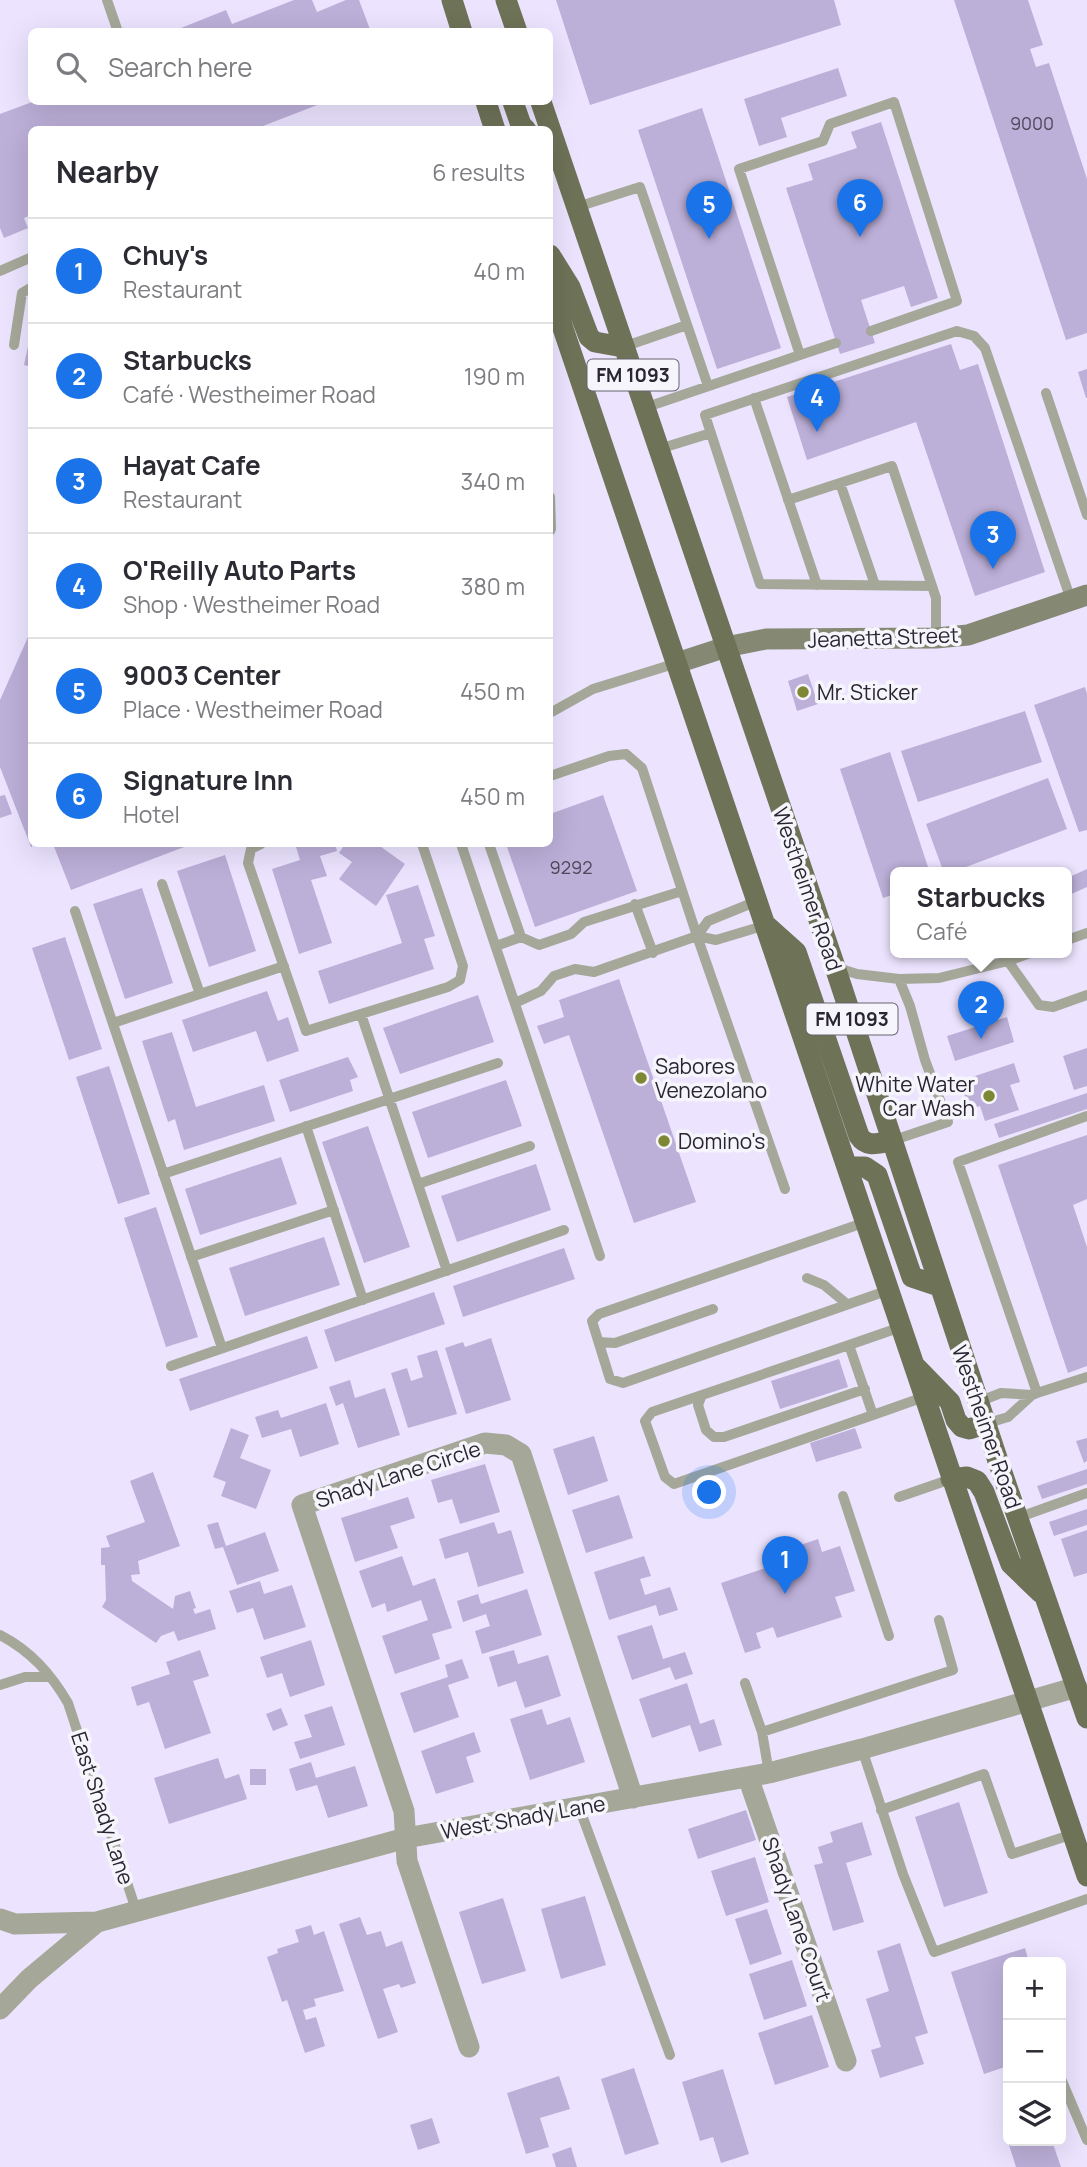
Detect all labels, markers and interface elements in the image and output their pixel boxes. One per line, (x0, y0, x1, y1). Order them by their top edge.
search box (28, 28, 553, 105)
icon: search (52, 48, 90, 86)
text: Search here (108, 49, 253, 85)
house number: 9000 (1010, 111, 1054, 135)
text: Nearby (56, 151, 159, 192)
text: 6 results (432, 156, 525, 188)
pin: 6 (837, 179, 883, 237)
pin: 5 (686, 181, 732, 239)
text: Chuy's (123, 237, 208, 273)
text: 1 (74, 255, 84, 287)
text: 40 m (473, 255, 525, 287)
text: Restaurant (123, 273, 242, 305)
text: Starbucks (123, 342, 252, 378)
text: 2 (72, 360, 86, 392)
text: 190 m (464, 360, 525, 392)
road number: FM 1093 (588, 360, 678, 390)
pin: 4 (794, 374, 840, 432)
text: Café · Westheimer Road (123, 378, 376, 410)
text: Hayat Cafe (123, 447, 261, 483)
text: 3 (72, 465, 86, 497)
text: 340 m (461, 465, 525, 497)
text: Restaurant (123, 483, 242, 515)
pin: 3 (970, 511, 1016, 569)
text: O'Reilly Auto Parts (123, 552, 356, 588)
text: 4 (72, 570, 86, 602)
text: 380 m (461, 570, 525, 602)
text: Shop · Westheimer Road (123, 588, 380, 620)
street label: Jeanetta Street (807, 620, 959, 654)
text: 9003 Center (123, 657, 281, 693)
text: 5 (72, 675, 86, 707)
text: 450 m (460, 675, 525, 707)
place label: Mr. Sticker (817, 678, 918, 706)
marker: Mr. Sticker (795, 684, 811, 700)
text: Place · Westheimer Road (123, 693, 383, 725)
text: Signature Inn (123, 762, 293, 798)
text: 6 (72, 780, 86, 812)
text: 450 m (460, 780, 525, 812)
text: Hotel (123, 798, 180, 830)
street label: Westheimer Road (767, 803, 849, 975)
house number: 9292 (550, 855, 592, 879)
popup (890, 867, 1072, 958)
text: Starbucks (917, 879, 1045, 915)
text: Café (917, 915, 967, 947)
pin: 2 (958, 981, 1004, 1039)
road number: FM 1093 (806, 1004, 898, 1035)
place label: Sabores Venezolano (655, 1052, 767, 1104)
marker: Sabores Venezolano (633, 1070, 649, 1086)
place label: White Water Car Wash (855, 1070, 975, 1122)
marker: White Water Car Wash (981, 1088, 997, 1104)
place label: Domino's (678, 1127, 765, 1155)
marker: Domino's (656, 1133, 672, 1149)
street label: Westheimer Road (946, 1341, 1028, 1513)
street label: Shady Lane Circle (312, 1434, 484, 1514)
your location (692, 1475, 726, 1509)
pin: 1 (762, 1536, 808, 1594)
street label: East Shady Lane (65, 1728, 141, 1888)
street label: West Shady Lane (439, 1789, 607, 1845)
street label: Shady Lane Court (756, 1833, 838, 2005)
map controls (1003, 1957, 1066, 2146)
button: + (1003, 1957, 1066, 2020)
button: − (1003, 2020, 1066, 2083)
button: layers (1003, 2083, 1066, 2146)

